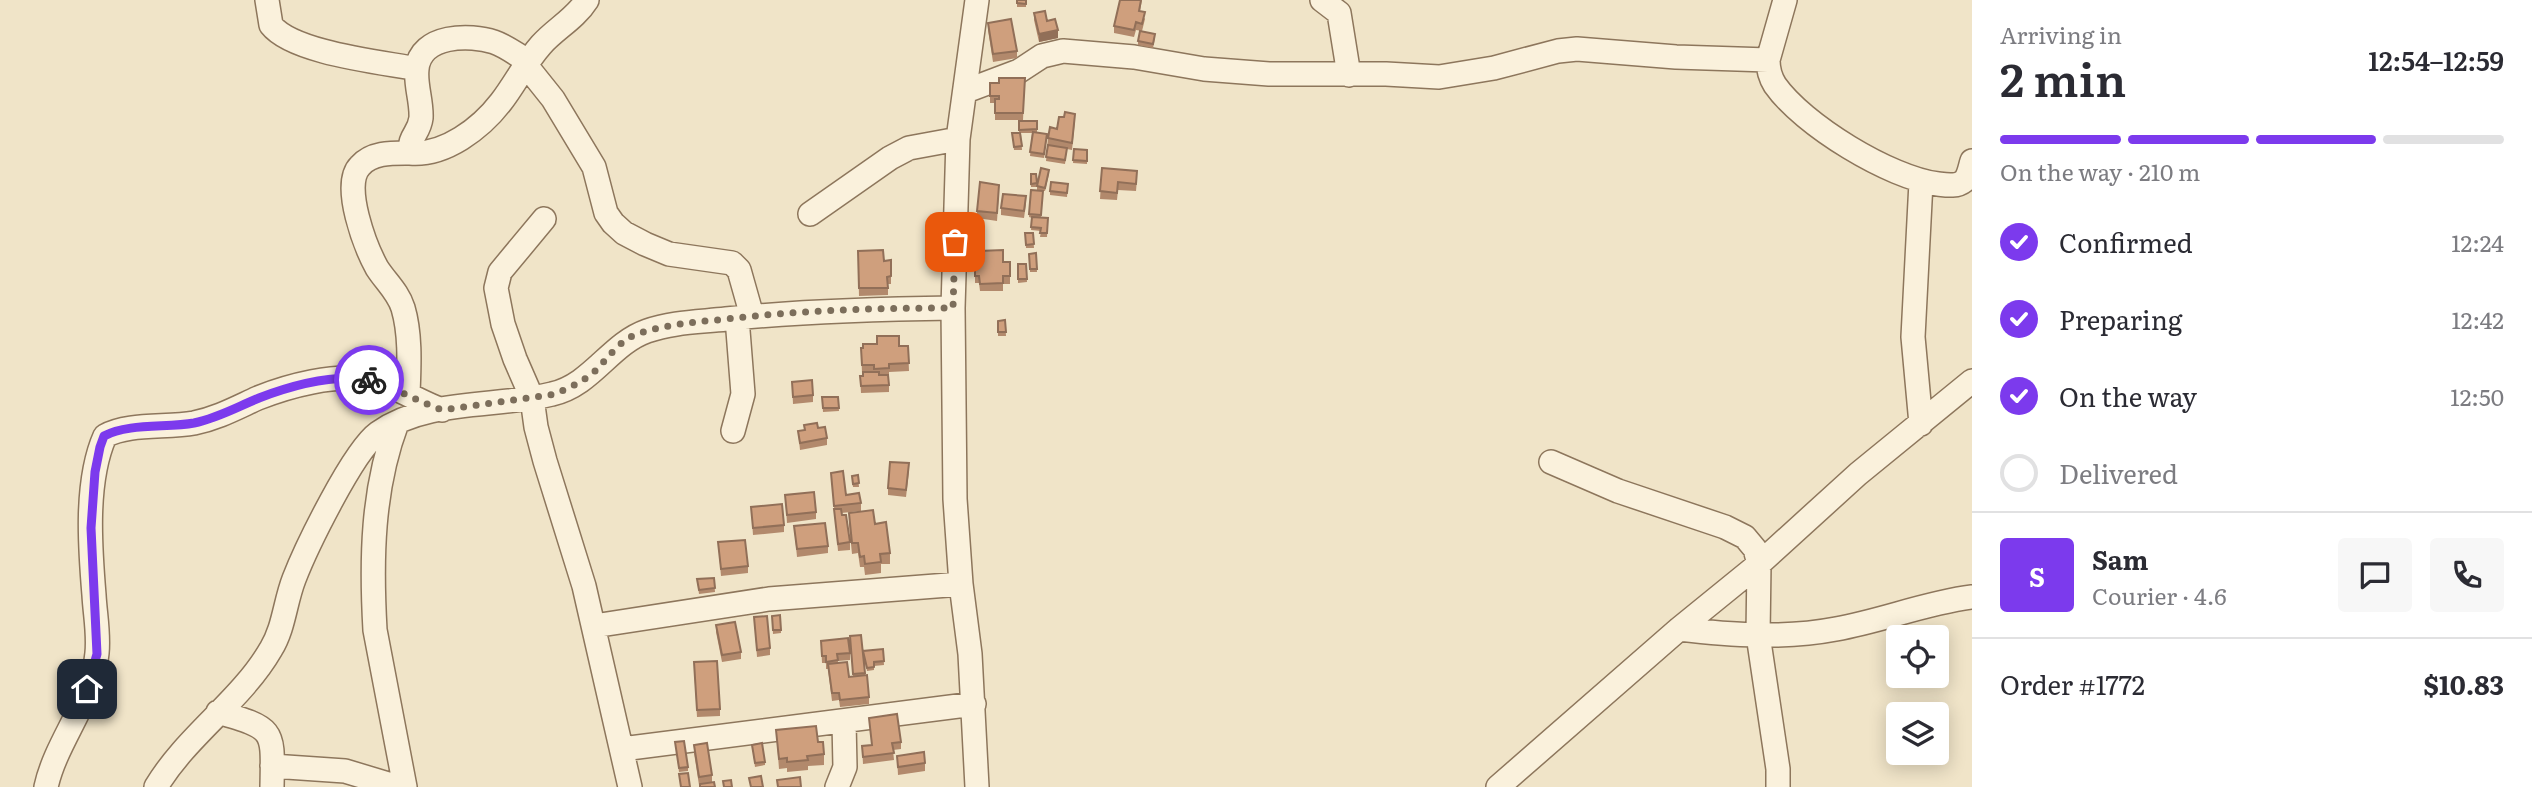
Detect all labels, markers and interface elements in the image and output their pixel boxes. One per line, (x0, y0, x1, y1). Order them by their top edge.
text: Arriving in (2000, 17, 2122, 51)
text: 12:54–12:59 (2368, 40, 2504, 79)
text: 2 min (2000, 43, 2126, 111)
text: On the way · 210 m (2000, 154, 2200, 188)
pin (925, 212, 985, 272)
text: Confirmed (2059, 222, 2193, 261)
icon: bag (936, 223, 974, 261)
icon: check (2000, 223, 2038, 261)
text: 12:24 (2451, 225, 2504, 259)
text: Preparing (2059, 299, 2182, 338)
icon: check (2000, 300, 2038, 338)
text: 12:42 (2451, 302, 2504, 336)
courier (334, 345, 404, 415)
icon: bike (350, 361, 388, 399)
text: On the way (2059, 376, 2197, 415)
icon: check (2000, 377, 2038, 415)
text: 12:50 (2450, 379, 2504, 413)
text: Delivered (2059, 453, 2178, 492)
button: chat (2338, 538, 2412, 612)
button: phone (2430, 538, 2504, 612)
text: Sam (2092, 539, 2148, 578)
text: S (2029, 556, 2045, 595)
text: Courier · 4.6 (2092, 578, 2227, 612)
map controls (1886, 625, 1949, 765)
button: locate (1886, 625, 1949, 688)
pin (57, 659, 117, 719)
text: Order #1772 (2000, 664, 2145, 703)
text: $10.83 (2424, 664, 2504, 703)
icon: home (68, 670, 106, 708)
button: layers (1886, 702, 1949, 765)

